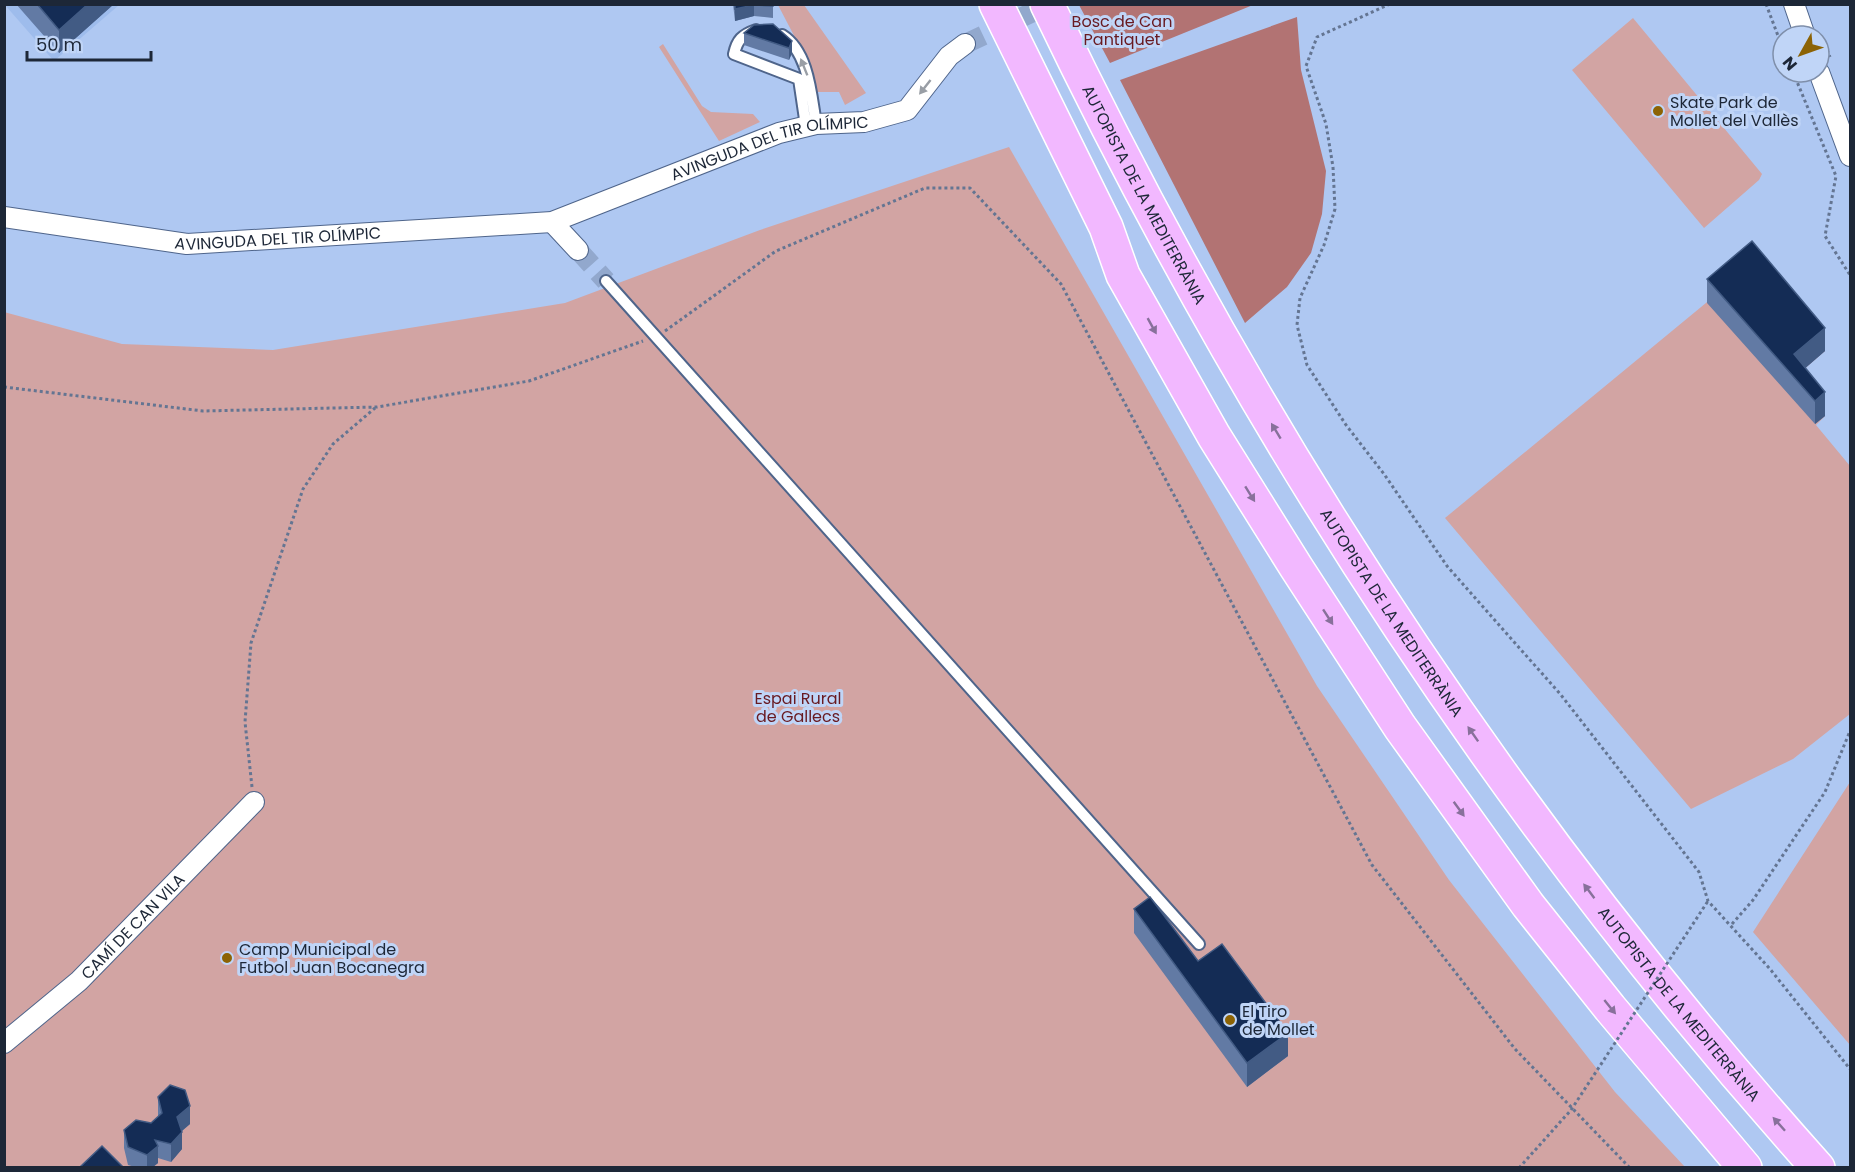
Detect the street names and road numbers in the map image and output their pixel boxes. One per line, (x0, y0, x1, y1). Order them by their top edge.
street label: AUTOPISTA DE LA MEDITERRÀNIA (1076, 81, 1212, 309)
street label: AVINGUDA DEL TIR OLÍMPIC (667, 111, 869, 186)
street label: AVINGUDA DEL TIR OLÍMPIC (173, 221, 382, 256)
street label: AUTOPISTA DE LA MEDITERRÀNIA (1314, 504, 1469, 722)
street label: CAMÍ DE CAN VILA (76, 868, 190, 985)
street label: AUTOPISTA DE LA MEDITERRÀNIA (1593, 902, 1766, 1107)

